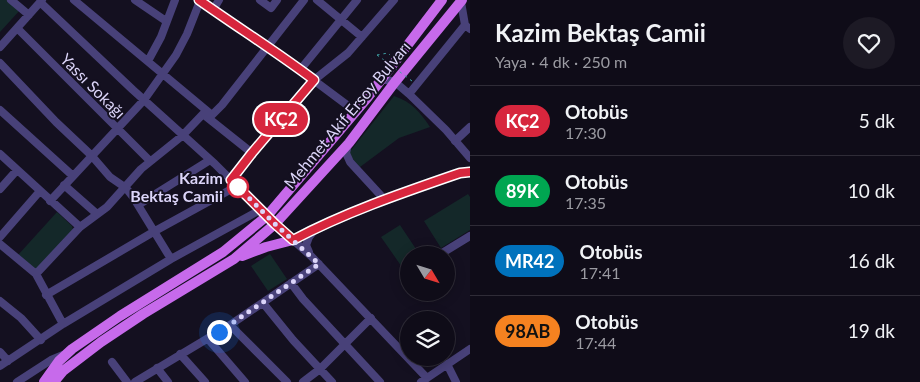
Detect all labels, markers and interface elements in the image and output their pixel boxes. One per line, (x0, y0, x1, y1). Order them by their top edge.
button: heart (843, 17, 895, 69)
text: Kazim Bektaş Camii (495, 18, 706, 47)
street label: Mehmet Akif Ersoy Bulvarı (280, 37, 414, 192)
street label: Yassı Sokağı (57, 49, 130, 122)
text: Yaya · 4 dk · 250 m (495, 52, 627, 71)
text: Otobüs (565, 100, 628, 123)
line badge: KÇ2 (252, 103, 310, 135)
text: KÇ2 (264, 108, 298, 130)
text: 5 dk (859, 109, 895, 132)
text: KÇ2 (505, 110, 540, 132)
text: 17:30 (565, 123, 606, 142)
place label: Kazim Bektaş Camii (130, 168, 223, 205)
text: Otobüs (565, 170, 628, 193)
marker: Kazim Bektaş Camii (227, 176, 249, 198)
text: 10 dk (848, 179, 895, 202)
text: 89K (506, 180, 539, 202)
text: 17:35 (565, 193, 606, 212)
text: Otobüs (579, 240, 643, 263)
north arrow (400, 246, 455, 301)
map controls (400, 246, 455, 366)
text: 16 dk (848, 249, 895, 272)
text: MR42 (505, 250, 554, 272)
text: 17:41 (579, 263, 621, 282)
text: Otobüs (575, 310, 638, 333)
button: layers (400, 311, 455, 366)
text: 19 dk (848, 319, 895, 342)
your location (207, 320, 232, 345)
text: 98AB (505, 320, 550, 342)
text: 17:44 (575, 333, 616, 352)

